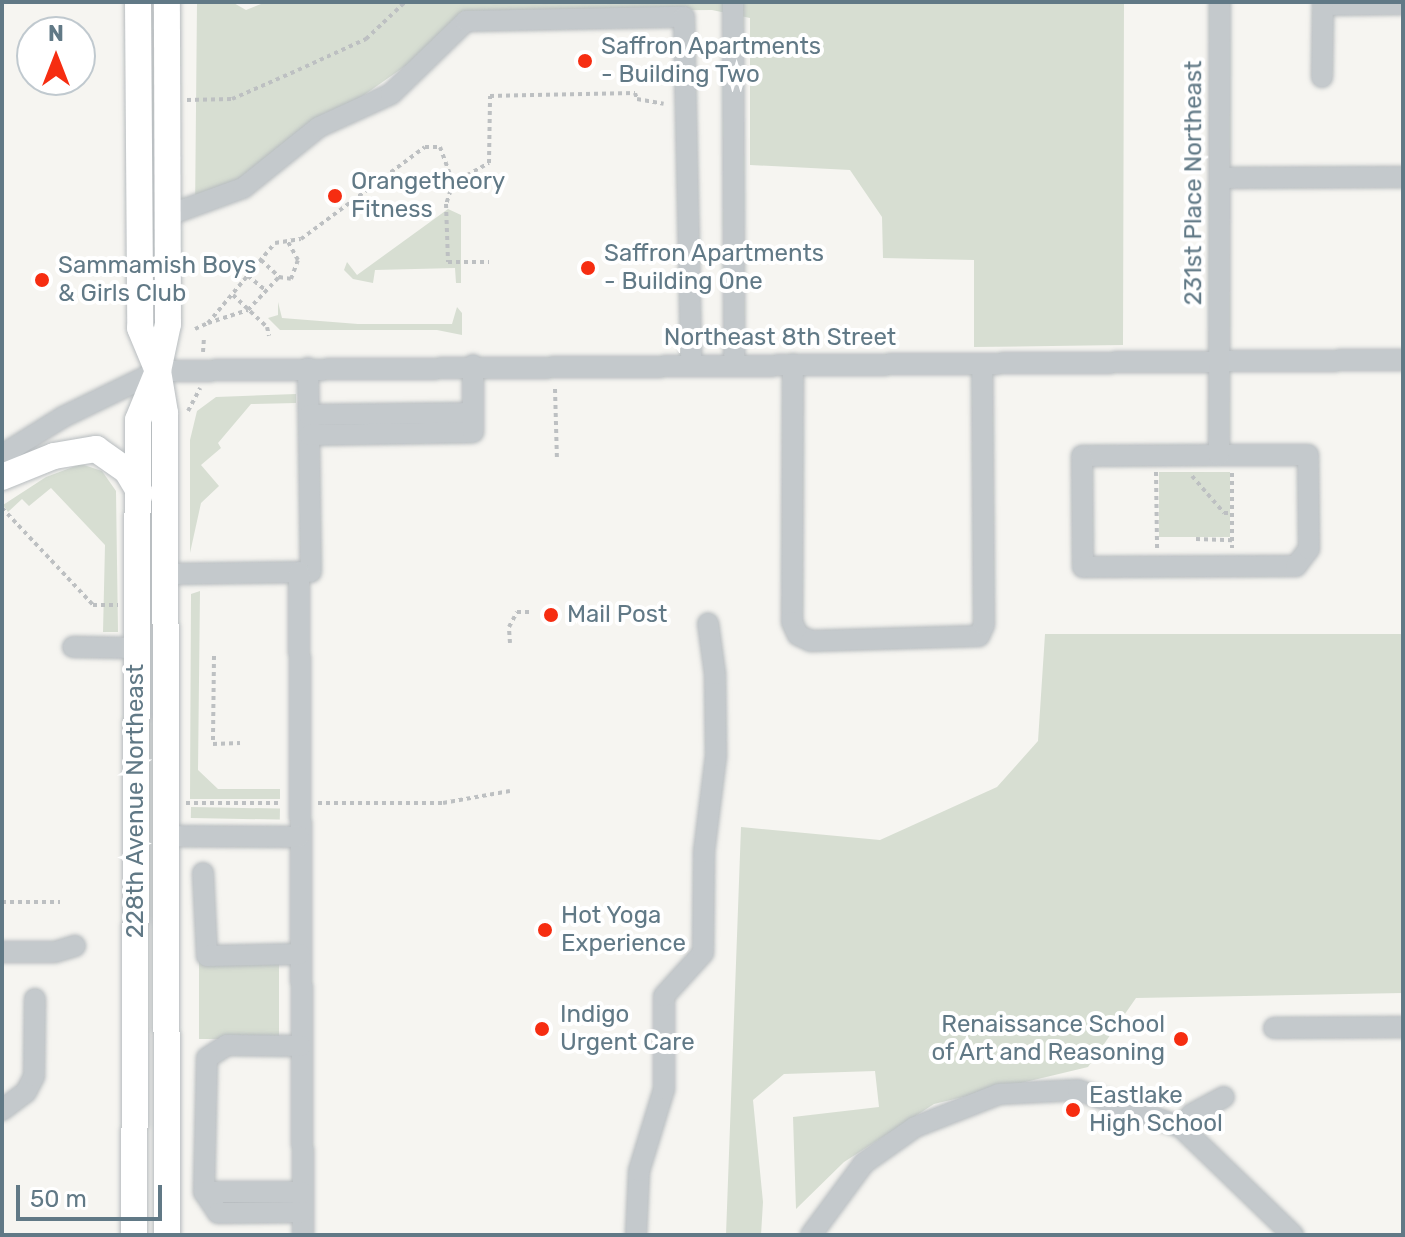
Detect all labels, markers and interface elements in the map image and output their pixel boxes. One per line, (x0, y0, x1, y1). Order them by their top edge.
north arrow (16, 16, 96, 96)
text: N (48, 20, 64, 47)
place label: Saffron Apartments - Building Two (601, 33, 822, 89)
marker: Saffron Apartments - Building Two (576, 52, 594, 70)
street label: 231st Place Northeast (1180, 61, 1208, 305)
place label: Orangetheory Fitness (351, 168, 505, 224)
marker: Orangetheory Fitness (326, 187, 344, 205)
place label: Saffron Apartments - Building One (604, 240, 825, 296)
place label: Sammamish Boys & Girls Club (58, 252, 256, 308)
marker: Saffron Apartments - Building One (579, 259, 597, 277)
marker: Sammamish Boys & Girls Club (33, 271, 51, 289)
street label: Northeast 8th Street (664, 324, 896, 352)
place label: Mail Post (567, 601, 667, 629)
marker: Mail Post (542, 606, 560, 624)
street label: 228th Avenue Northeast (122, 663, 150, 939)
place label: Hot Yoga Experience (561, 902, 686, 958)
marker: Hot Yoga Experience (536, 921, 554, 939)
place label: Indigo Urgent Care (560, 1001, 695, 1057)
place label: Renaissance School of Art and Reasoning (930, 1011, 1165, 1067)
marker: Indigo Urgent Care (531, 1018, 553, 1040)
marker: Renaissance School of Art and Reasoning (1172, 1030, 1190, 1048)
place label: Eastlake High School (1089, 1082, 1223, 1138)
marker: Eastlake High School (1064, 1101, 1082, 1119)
scale bar (20, 1169, 166, 1219)
text: 50 m (30, 1185, 87, 1213)

